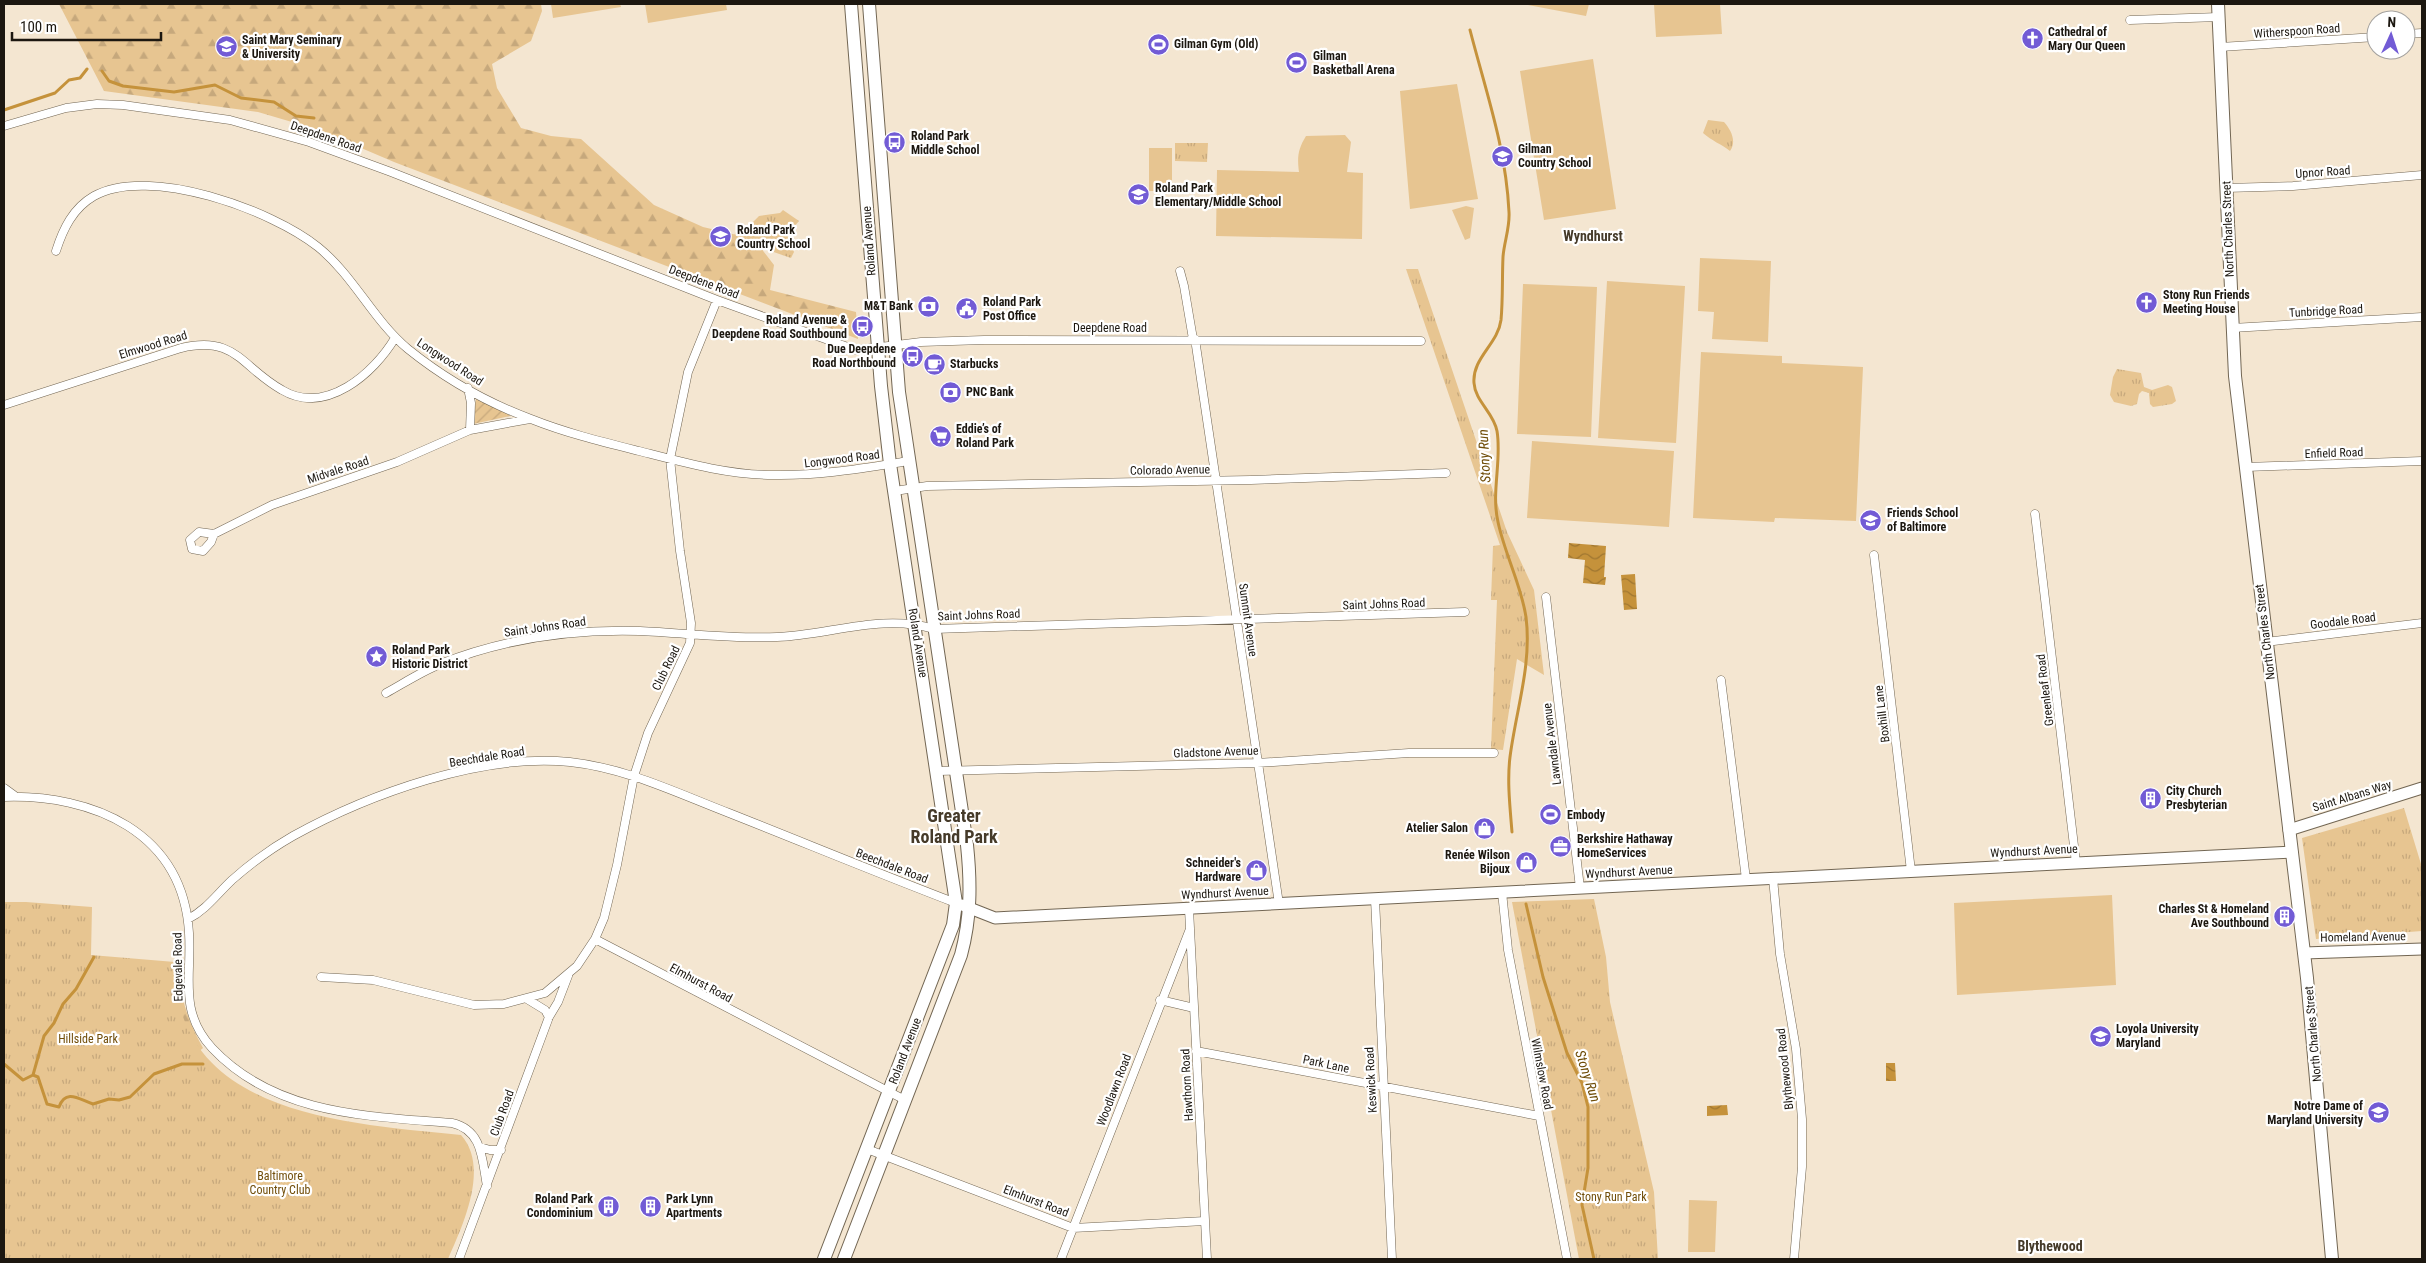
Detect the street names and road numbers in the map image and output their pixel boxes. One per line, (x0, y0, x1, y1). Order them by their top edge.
street label: Witherspoon Road (2253, 21, 2341, 41)
street label: Deepdene Road (289, 118, 363, 156)
street label: Upnor Road (2295, 163, 2351, 181)
street label: North Charles Street (2219, 180, 2237, 277)
street label: Roland Avenue (860, 205, 878, 276)
street label: Deepdene Road (667, 262, 741, 302)
street label: Tunbridge Road (2289, 302, 2363, 320)
street label: Deepdene Road (1073, 321, 1147, 335)
street label: Elmwood Road (117, 328, 189, 362)
street label: Longwood Road (414, 335, 486, 389)
street label: Enfield Road (2304, 445, 2364, 461)
street label: Longwood Road (803, 447, 881, 471)
street label: Midvale Road (305, 453, 371, 487)
street label: Colorado Avenue (1130, 462, 1211, 478)
street label: Summit Avenue (1236, 583, 1260, 658)
street label: North Charles Street (2252, 583, 2278, 681)
street label: Saint Johns Road (1342, 596, 1426, 612)
street label: Roland Avenue (906, 607, 930, 679)
street label: Saint Johns Road (937, 607, 1021, 623)
street label: Goodale Road (2309, 610, 2377, 632)
street label: Saint Johns Road (503, 614, 587, 640)
street label: Club Road (649, 643, 683, 693)
street label: Greenleaf Road (2034, 653, 2056, 727)
street label: Boxhill Lane (1872, 684, 1892, 743)
street label: Lawndale Avenue (1540, 702, 1564, 786)
street label: Beechdale Road (448, 744, 526, 770)
street label: Gladstone Avenue (1173, 744, 1259, 760)
street label: Saint Albans Way (2311, 777, 2393, 815)
street label: Wyndhurst Avenue (1990, 842, 2078, 860)
street label: Beechdale Road (854, 846, 930, 886)
street label: Wyndhurst Avenue (1585, 863, 1673, 881)
street label: Wyndhurst Avenue (1181, 884, 1269, 902)
street label: Homeland Avenue (2320, 929, 2406, 945)
street label: Edgevale Road (170, 932, 186, 1002)
street label: Elmhurst Road (667, 961, 735, 1005)
street label: North Charles Street (2302, 985, 2324, 1083)
street label: Roland Avenue (886, 1015, 924, 1086)
street label: Blythewood Road (1774, 1027, 1796, 1110)
street label: Wilmslow Road (1528, 1037, 1556, 1111)
street label: Keswick Road (1362, 1047, 1380, 1113)
street label: Hawthorn Road (1178, 1048, 1196, 1122)
street label: Woodlawn Road (1094, 1052, 1134, 1128)
street label: Park Lane (1302, 1052, 1351, 1076)
street label: Club Road (487, 1088, 517, 1138)
street label: Elmhurst Road (1001, 1182, 1071, 1220)

